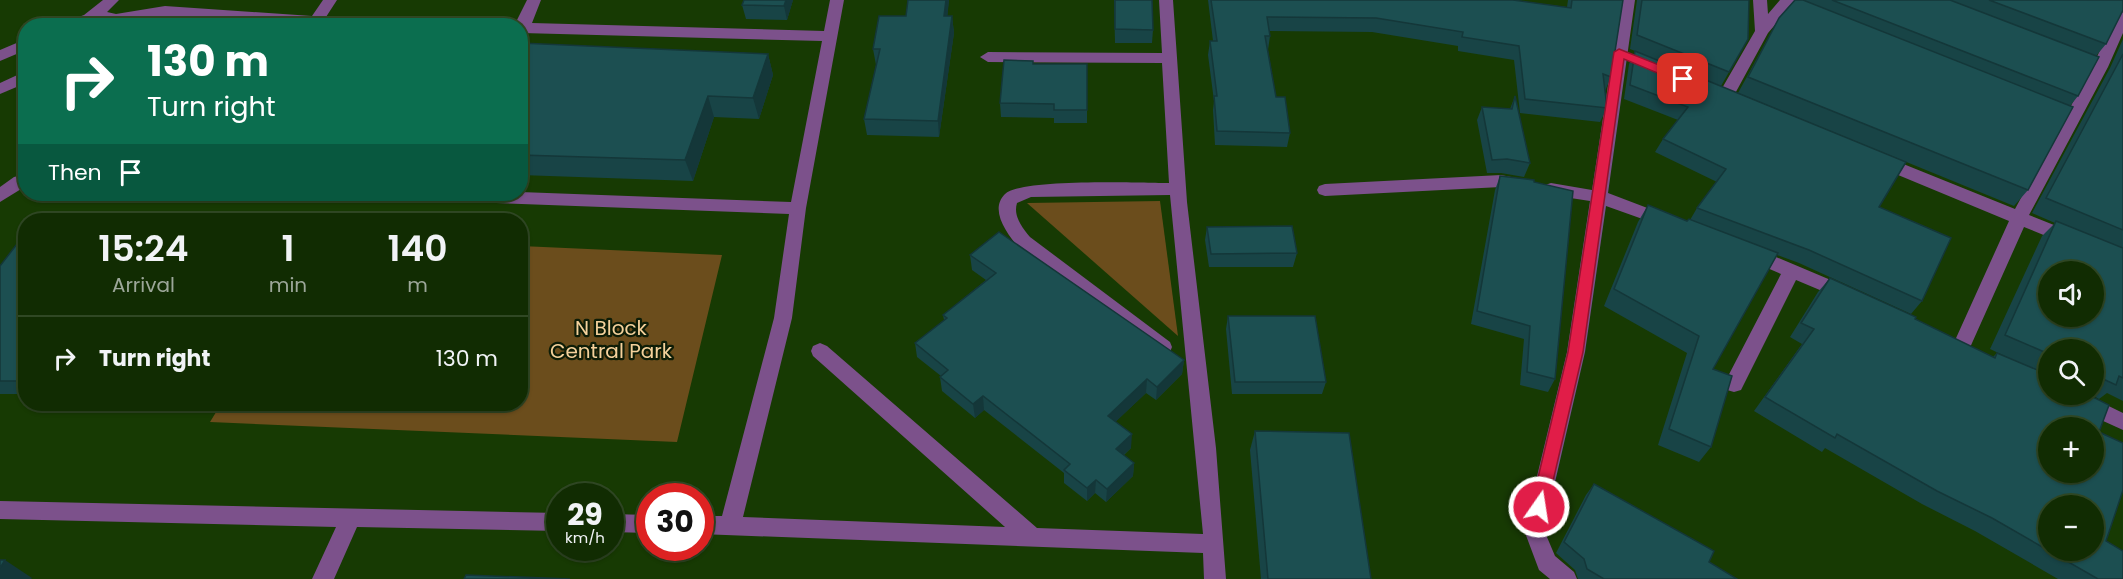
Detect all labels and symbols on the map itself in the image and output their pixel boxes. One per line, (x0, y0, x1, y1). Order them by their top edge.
pin (1657, 53, 1708, 104)
park label: N Block Central Park (550, 314, 673, 365)
position arrow (1507, 475, 1571, 539)
speed limit sign: 30 (636, 483, 714, 561)

